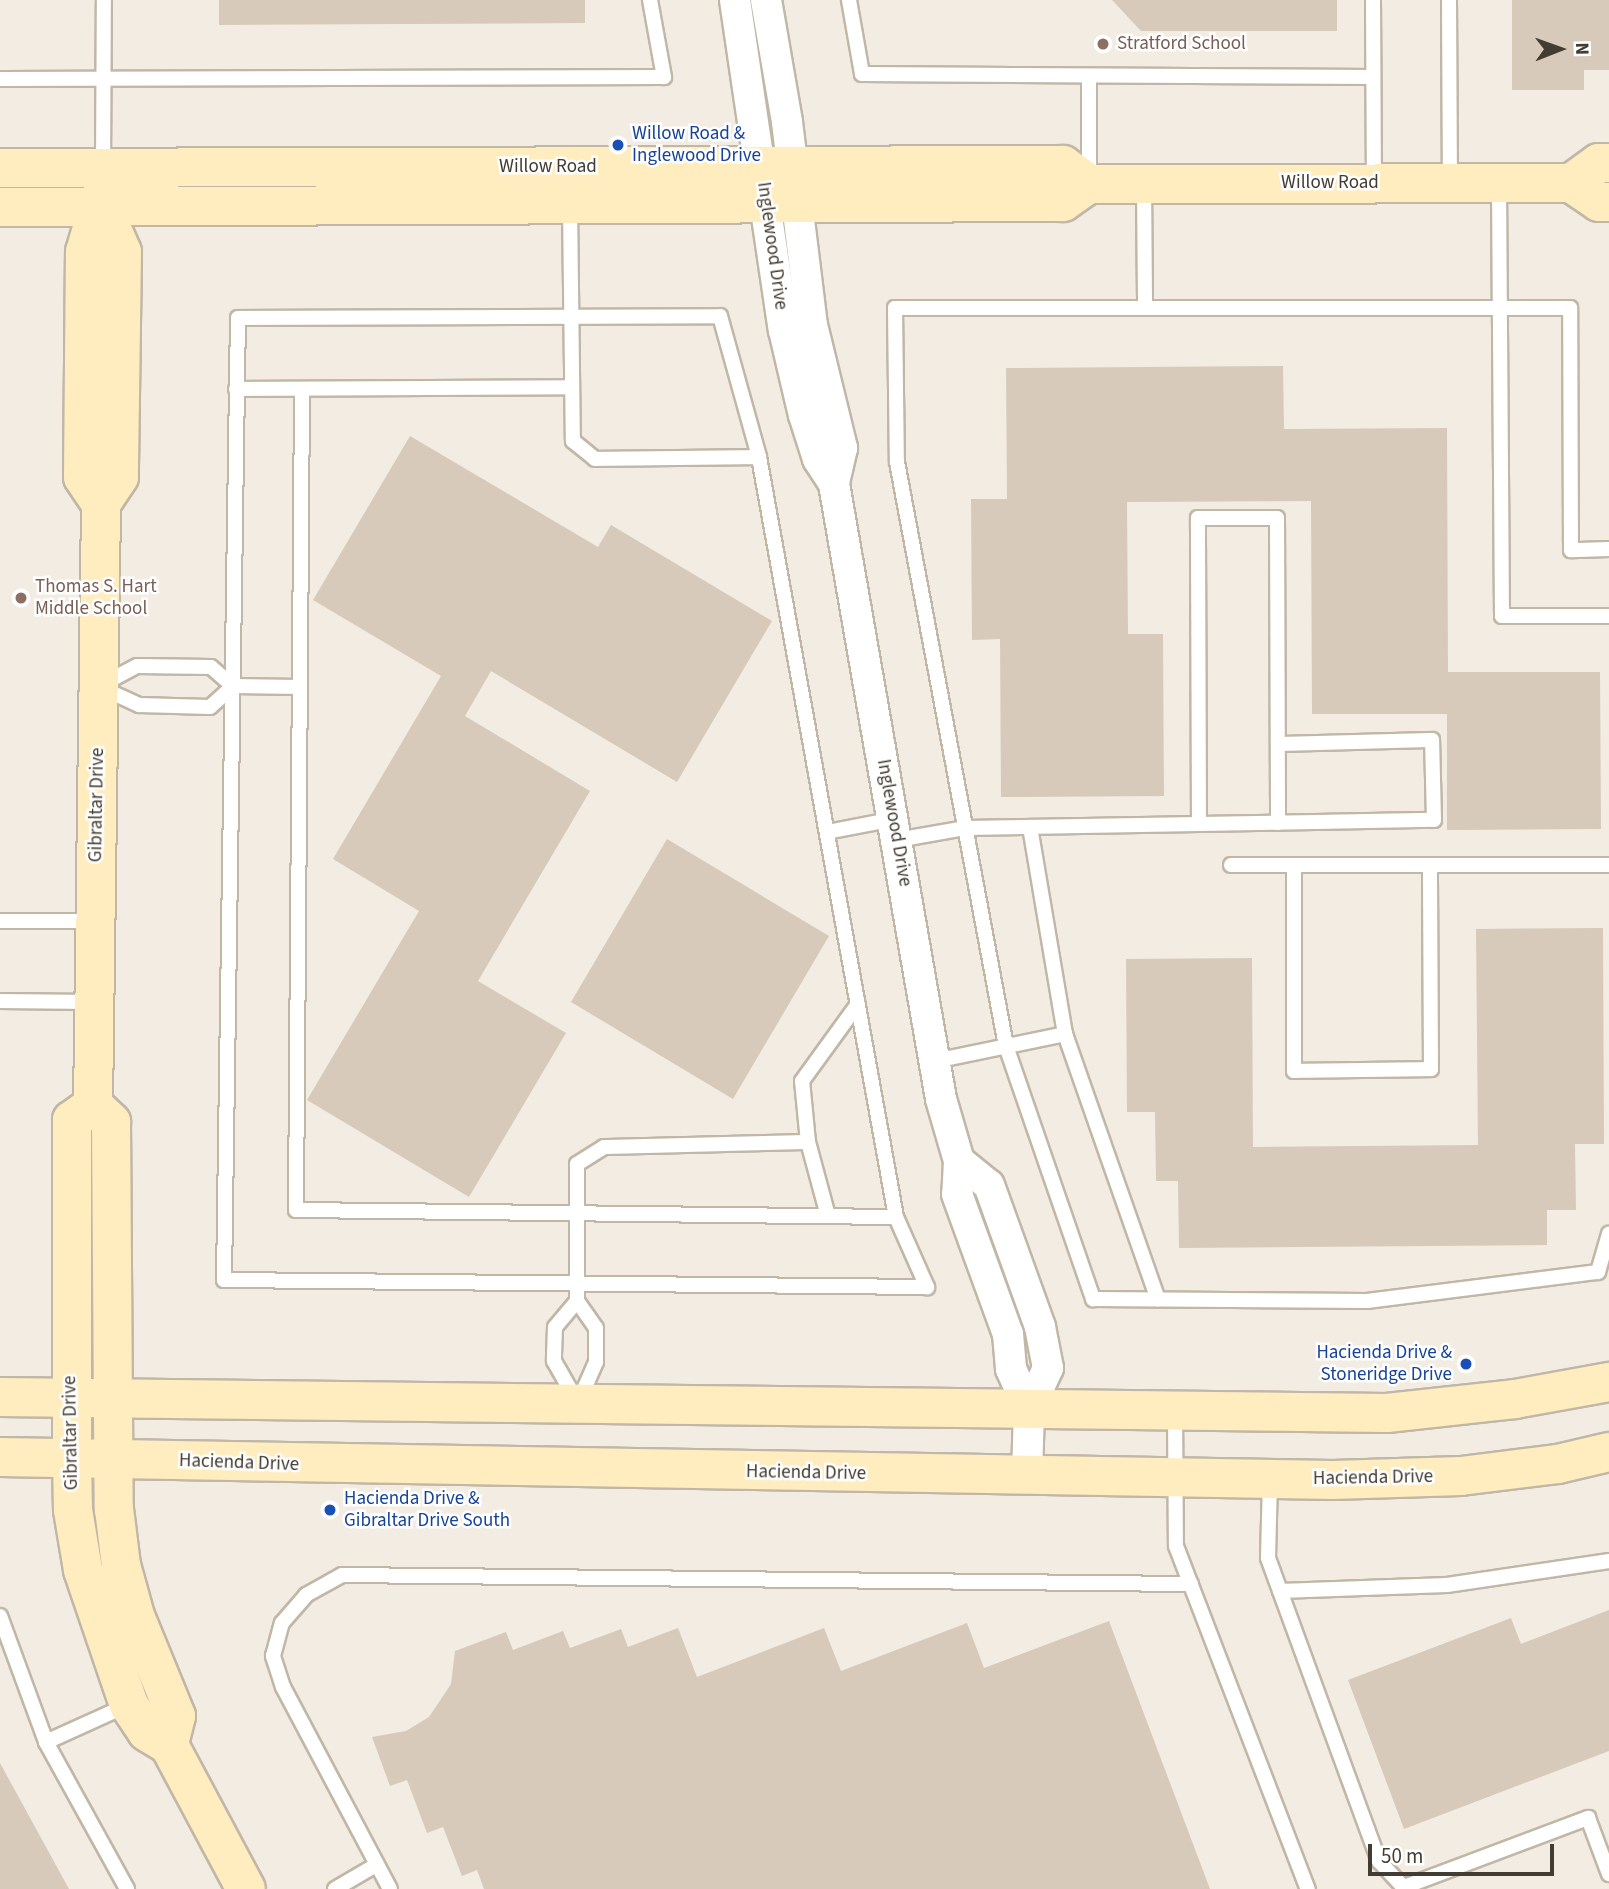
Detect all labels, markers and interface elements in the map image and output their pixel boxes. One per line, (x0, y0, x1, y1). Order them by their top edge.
north arrow (1525, 14, 1595, 84)
place label: Stratford School (1117, 33, 1246, 55)
marker: Stratford School (1095, 36, 1111, 52)
text: N (1568, 42, 1595, 55)
place label: Willow Road & Inglewood Drive (632, 123, 761, 167)
marker: Willow Road & Inglewood Drive (610, 137, 626, 153)
street label: Willow Road (499, 156, 597, 178)
street label: Willow Road (1281, 172, 1379, 194)
street label: Inglewood Drive (752, 181, 792, 311)
place label: Thomas S. Hart Middle School (35, 576, 157, 620)
marker: Thomas S. Hart Middle School (13, 590, 29, 606)
street label: Gibraltar Drive (85, 747, 109, 863)
street label: Inglewood Drive (872, 757, 916, 889)
place label: Hacienda Drive & Stoneridge Drive (1316, 1342, 1452, 1386)
marker: Hacienda Drive & Stoneridge Drive (1458, 1356, 1474, 1372)
street label: Gibraltar Drive (59, 1375, 83, 1491)
street label: Hacienda Drive (179, 1450, 299, 1476)
street label: Hacienda Drive (746, 1461, 866, 1485)
street label: Hacienda Drive (1313, 1466, 1433, 1490)
place label: Hacienda Drive & Gibraltar Drive South (344, 1488, 510, 1532)
marker: Hacienda Drive & Gibraltar Drive South (322, 1502, 338, 1518)
scale bar (1371, 1829, 1556, 1873)
text: 50 m (1381, 1841, 1423, 1871)

